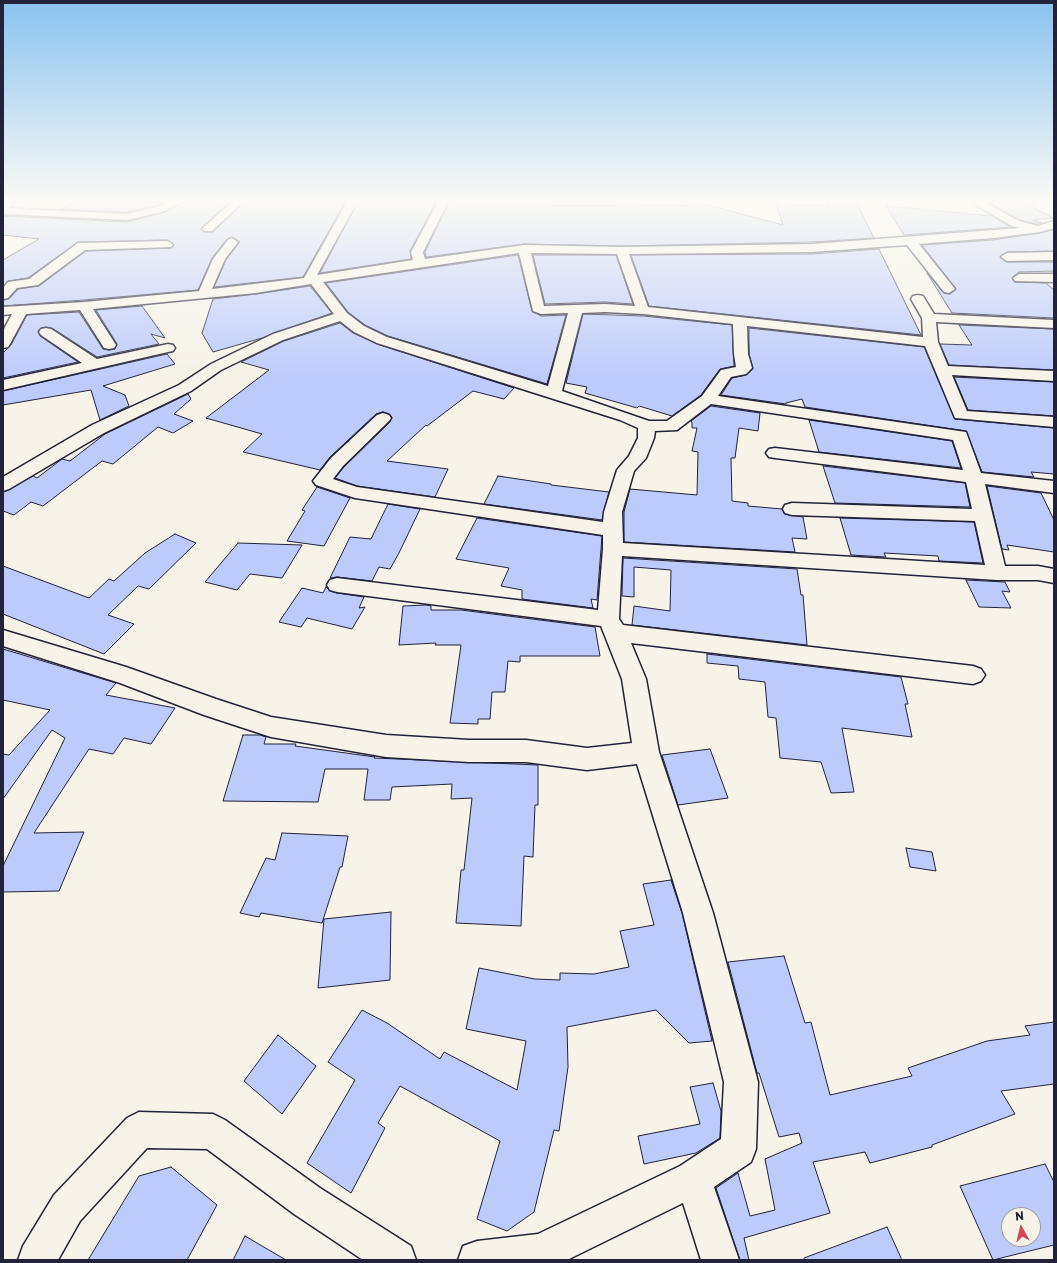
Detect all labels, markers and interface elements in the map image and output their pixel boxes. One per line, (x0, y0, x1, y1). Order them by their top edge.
north arrow (1001, 1207, 1041, 1247)
text: N (1014, 1207, 1025, 1225)

